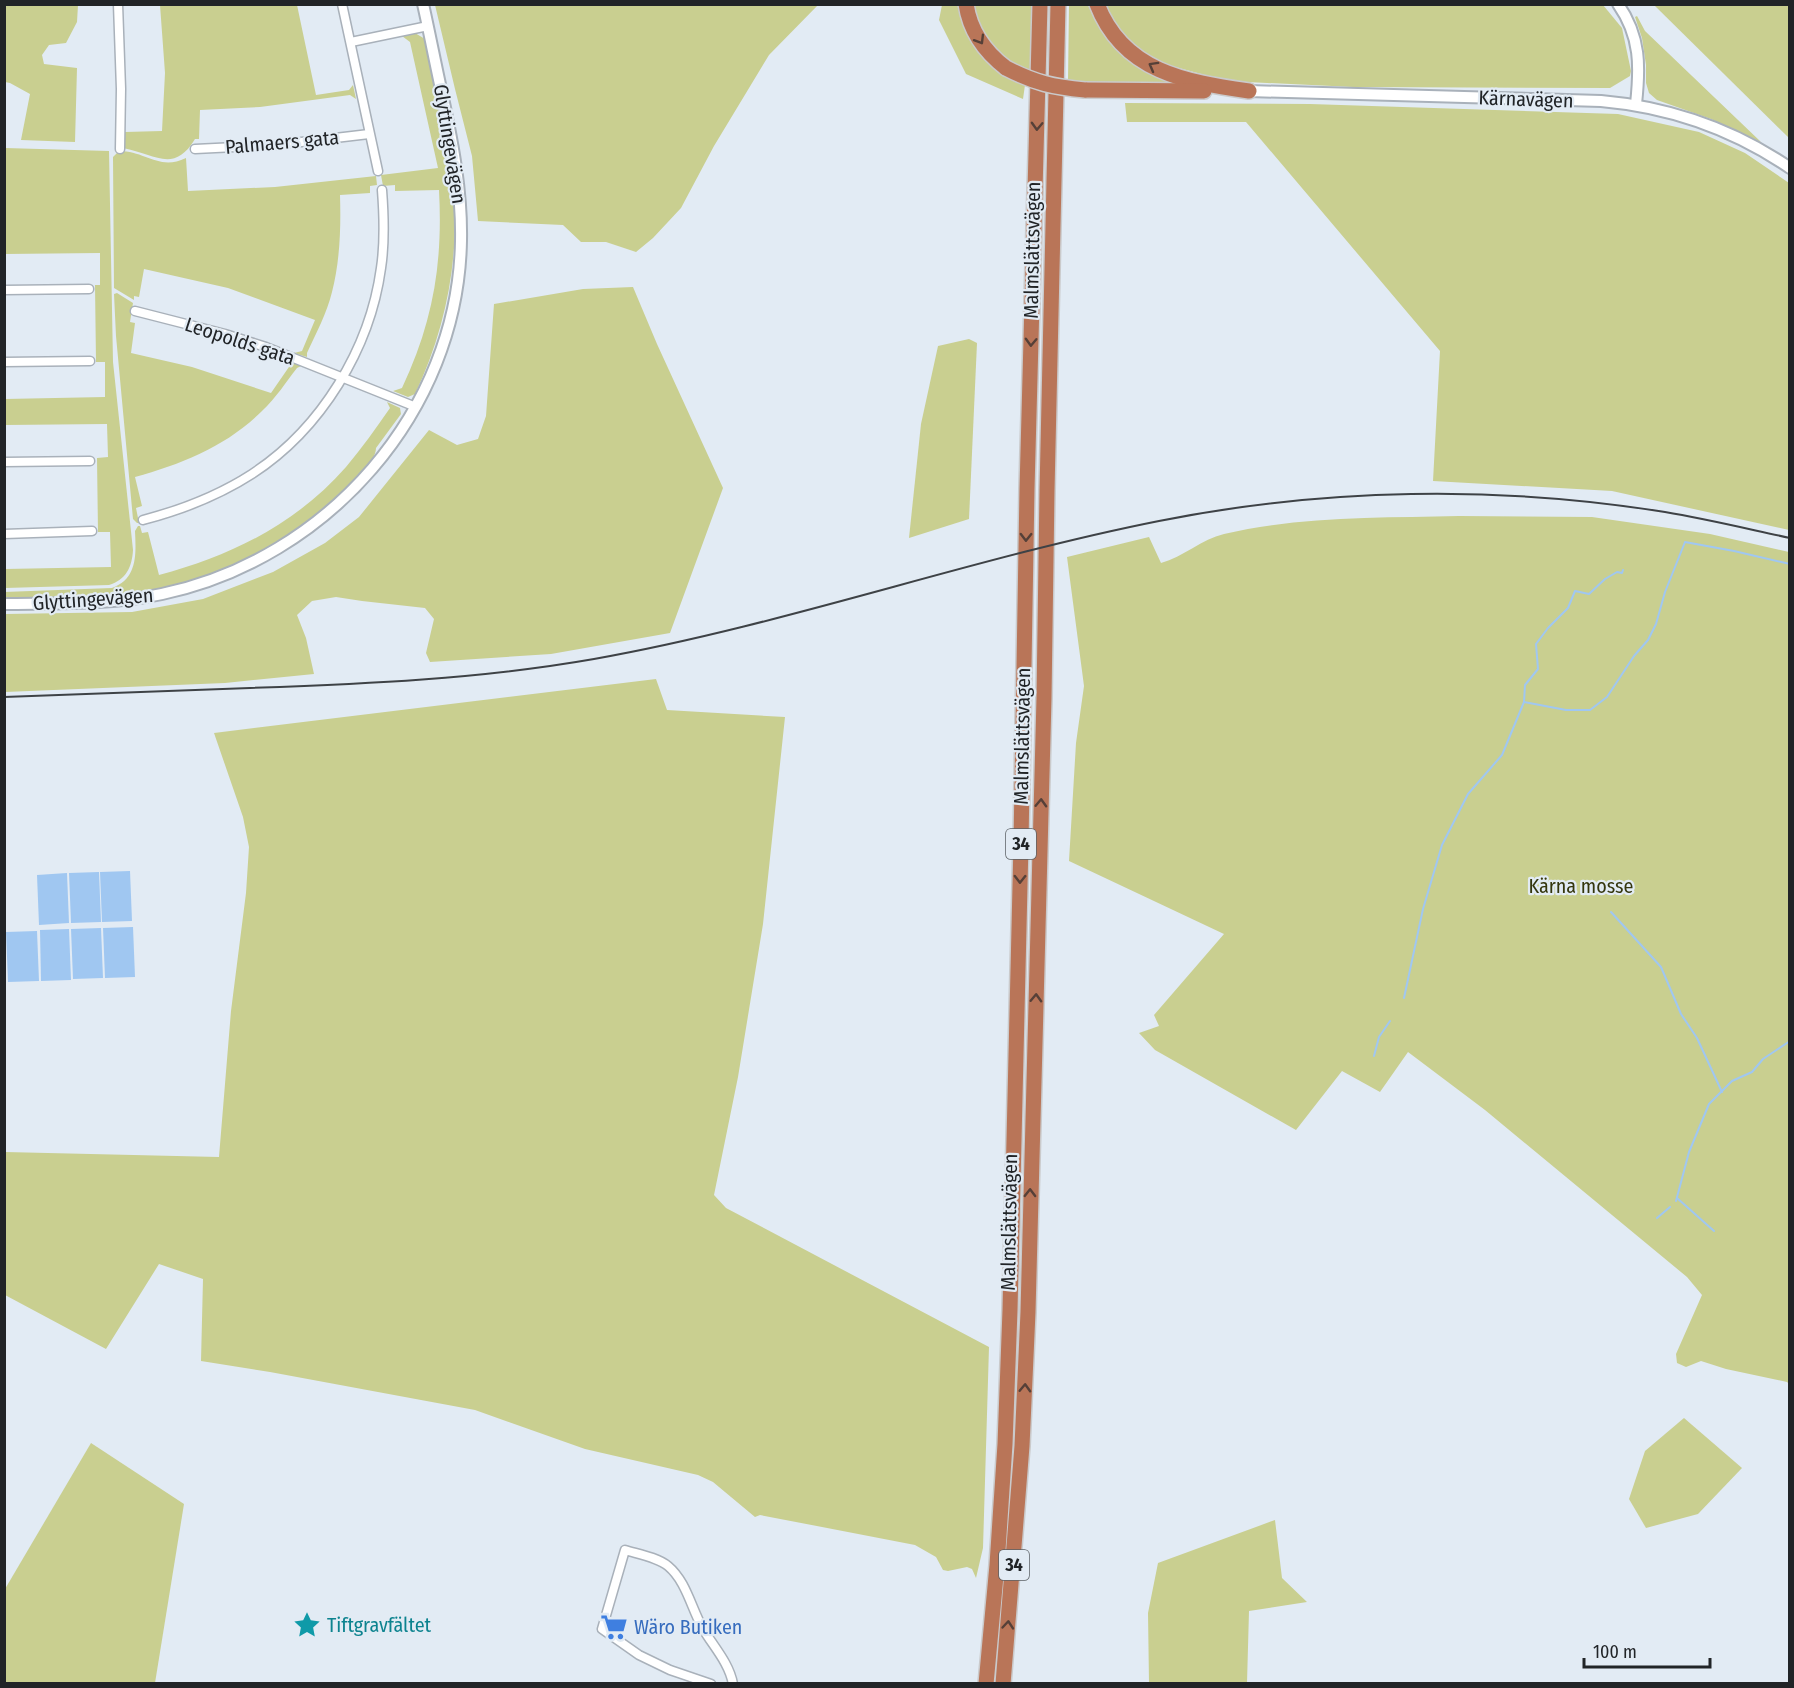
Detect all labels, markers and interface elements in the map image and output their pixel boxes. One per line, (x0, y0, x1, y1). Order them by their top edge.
one-way arrow (972, 34, 984, 44)
one-way arrow (1149, 62, 1159, 73)
street label: Glyttingevägen (429, 82, 471, 206)
street label: Kärnavägen (1478, 85, 1574, 113)
one-way arrow (1031, 121, 1043, 130)
street label: Palmaers gata (224, 125, 340, 159)
street label: Malmslättsvägen (1019, 181, 1045, 319)
street label: Leopolds gata (182, 312, 298, 370)
one-way arrow (1025, 337, 1038, 346)
one-way arrow (1020, 532, 1032, 541)
street label: Glyttingevägen (32, 583, 154, 615)
street label: Malmslättsvägen (1009, 667, 1035, 805)
one-way arrow (1035, 798, 1047, 807)
road number: 34 (1006, 829, 1036, 859)
one-way arrow (1014, 874, 1026, 883)
park label: Kärna mosse (1529, 874, 1633, 898)
one-way arrow (1029, 993, 1042, 1002)
street label: Malmslättsvägen (996, 1153, 1022, 1291)
one-way arrow (1024, 1188, 1037, 1197)
one-way arrow (1018, 1383, 1031, 1392)
road number: 34 (999, 1550, 1029, 1580)
place icon: Tiftgravfältet (292, 1610, 322, 1640)
supermarket icon: Wäro Butiken (599, 1612, 629, 1642)
place label: Tiftgravfältet (327, 1613, 432, 1637)
place label: Wäro Butiken (634, 1615, 742, 1639)
one-way arrow (1001, 1621, 1014, 1630)
scale bar (1584, 1631, 1710, 1669)
text: 100 m (1593, 1641, 1637, 1663)

